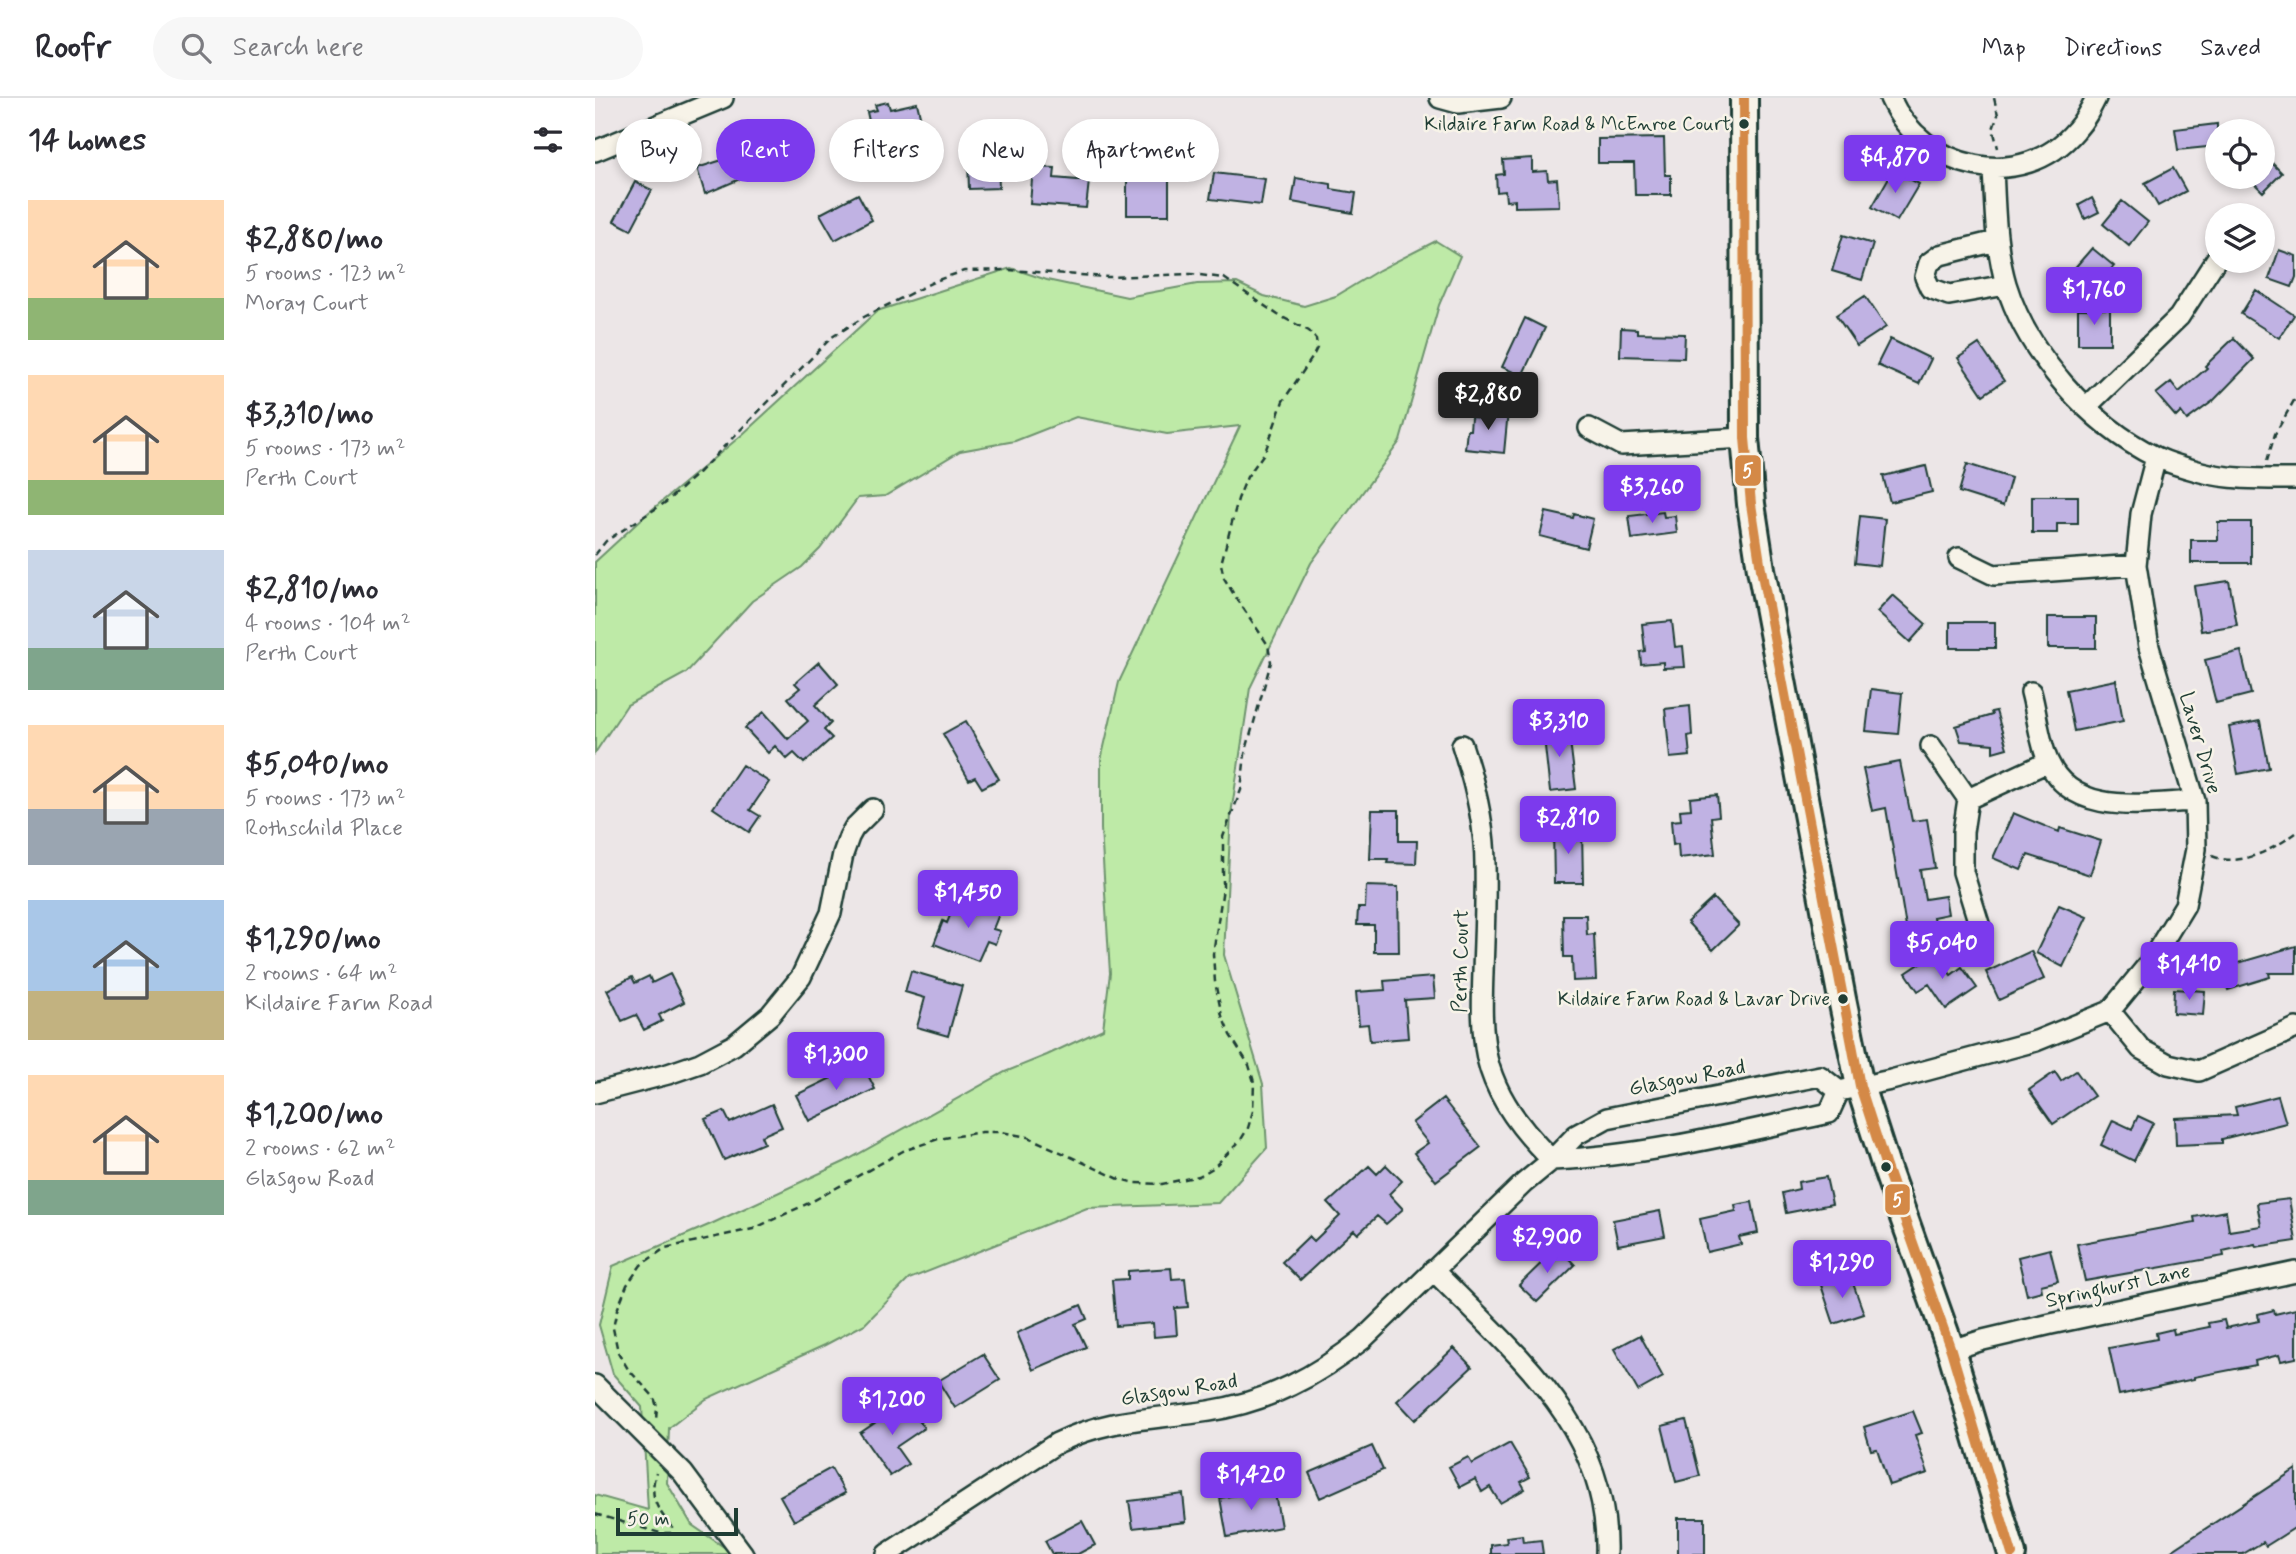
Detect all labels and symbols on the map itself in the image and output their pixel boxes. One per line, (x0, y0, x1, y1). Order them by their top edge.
place label: Kildaire Farm Road & McEnroe Court (1424, 112, 1731, 137)
marker: Kildaire Farm Road & McEnroe Court (1737, 117, 1751, 131)
pin: $4,870 (1838, 136, 1952, 195)
pin: $1,760 (2037, 268, 2151, 327)
pin: $2,880 (1431, 372, 1545, 432)
line badge: 5 (1734, 454, 1762, 487)
text: 5 (1742, 459, 1754, 484)
pin: $3,260 (1595, 466, 1709, 525)
street label: Laver Drive (2172, 689, 2228, 797)
pin: $3,310 (1502, 700, 1616, 759)
pin: $2,810 (1511, 796, 1625, 856)
pin: $1,450 (911, 870, 1025, 930)
street label: Perth Court (1446, 909, 1476, 1013)
pin: $5,040 (1885, 922, 1999, 981)
pin: $1,410 (2132, 942, 2246, 1002)
place label: Kildaire Farm Road & Lavar Drive (1558, 987, 1830, 1012)
marker: Kildaire Farm Road & Lavar Drive (1836, 992, 1850, 1006)
pin: $1,300 (779, 1032, 893, 1092)
street label: Glasgow Road (1626, 1053, 1748, 1103)
unlabelled marker (1879, 1160, 1893, 1174)
line badge: 5 (1884, 1183, 1911, 1216)
text: 5 (1892, 1188, 1904, 1213)
pin: $2,900 (1490, 1216, 1604, 1275)
pin: $1,290 (1785, 1240, 1899, 1300)
street label: Springhurst Lane (2043, 1257, 2193, 1317)
street label: Glasgow Road (1119, 1367, 1239, 1413)
pin: $1,200 (835, 1378, 949, 1437)
pin: $1,420 (1194, 1452, 1308, 1512)
scale bar (616, 1505, 739, 1537)

